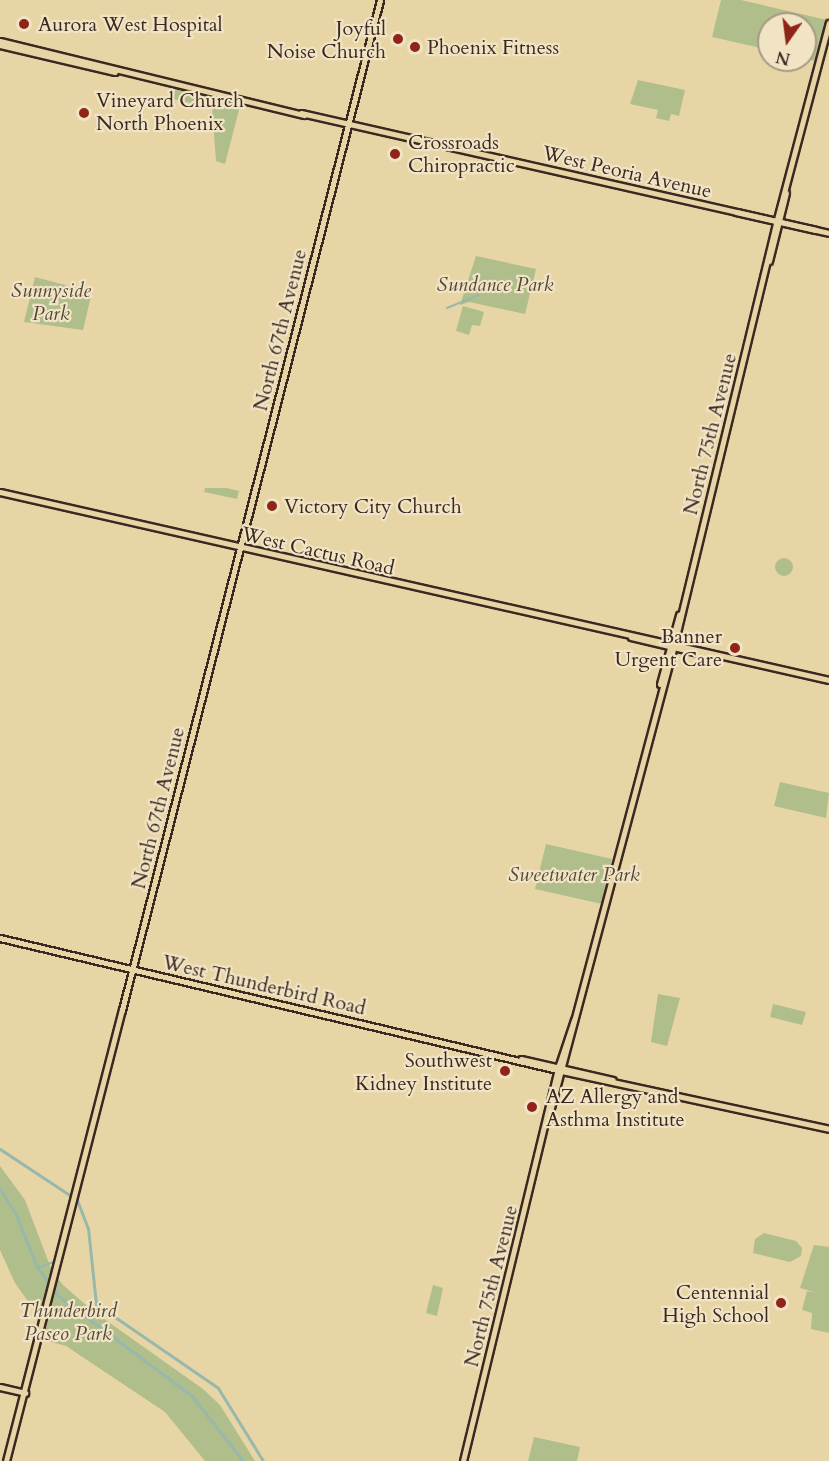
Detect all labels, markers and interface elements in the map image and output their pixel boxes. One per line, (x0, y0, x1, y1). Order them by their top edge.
place label: Aurora West Hospital (38, 12, 223, 36)
north arrow (757, 12, 817, 72)
marker: Aurora West Hospital (15, 15, 33, 33)
place label: Joyful Noise Church (267, 16, 386, 63)
marker: Joyful Noise Church (391, 32, 405, 46)
place label: Phoenix Fitness (427, 35, 559, 59)
marker: Phoenix Fitness (408, 40, 422, 54)
text: N (774, 45, 793, 70)
place label: Vineyard Church North Phoenix (96, 89, 244, 136)
marker: Vineyard Church North Phoenix (77, 106, 91, 120)
place label: Crossroads Chiropractic (408, 130, 515, 177)
street label: West Peoria Avenue (540, 141, 714, 203)
marker: Crossroads Chiropractic (386, 145, 404, 163)
street label: North 67th Avenue (248, 247, 312, 413)
park label: Sundance Park (437, 272, 553, 296)
park label: Sunnyside Park (11, 279, 91, 326)
street label: North 75th Avenue (678, 351, 742, 517)
place label: Victory City Church (284, 494, 462, 518)
marker: Victory City Church (265, 499, 279, 513)
street label: West Cactus Road (239, 522, 397, 580)
place label: Banner Urgent Care (615, 624, 722, 671)
marker: Banner Urgent Care (726, 639, 744, 657)
street label: North 67th Avenue (126, 725, 190, 891)
park label: Sweetwater Park (508, 862, 640, 886)
street label: West Thunderbird Road (160, 950, 368, 1020)
place label: Southwest Kidney Institute (355, 1048, 492, 1095)
marker: Southwest Kidney Institute (496, 1062, 514, 1080)
place label: AZ Allergy and Asthma Institute (546, 1084, 685, 1131)
marker: AZ Allergy and Asthma Institute (523, 1098, 541, 1116)
street label: North 75th Avenue (459, 1203, 523, 1369)
place label: Centennial High School (662, 1280, 769, 1327)
marker: Centennial High School (774, 1296, 788, 1310)
park label: Thunderbird Paseo Park (19, 1299, 117, 1346)

